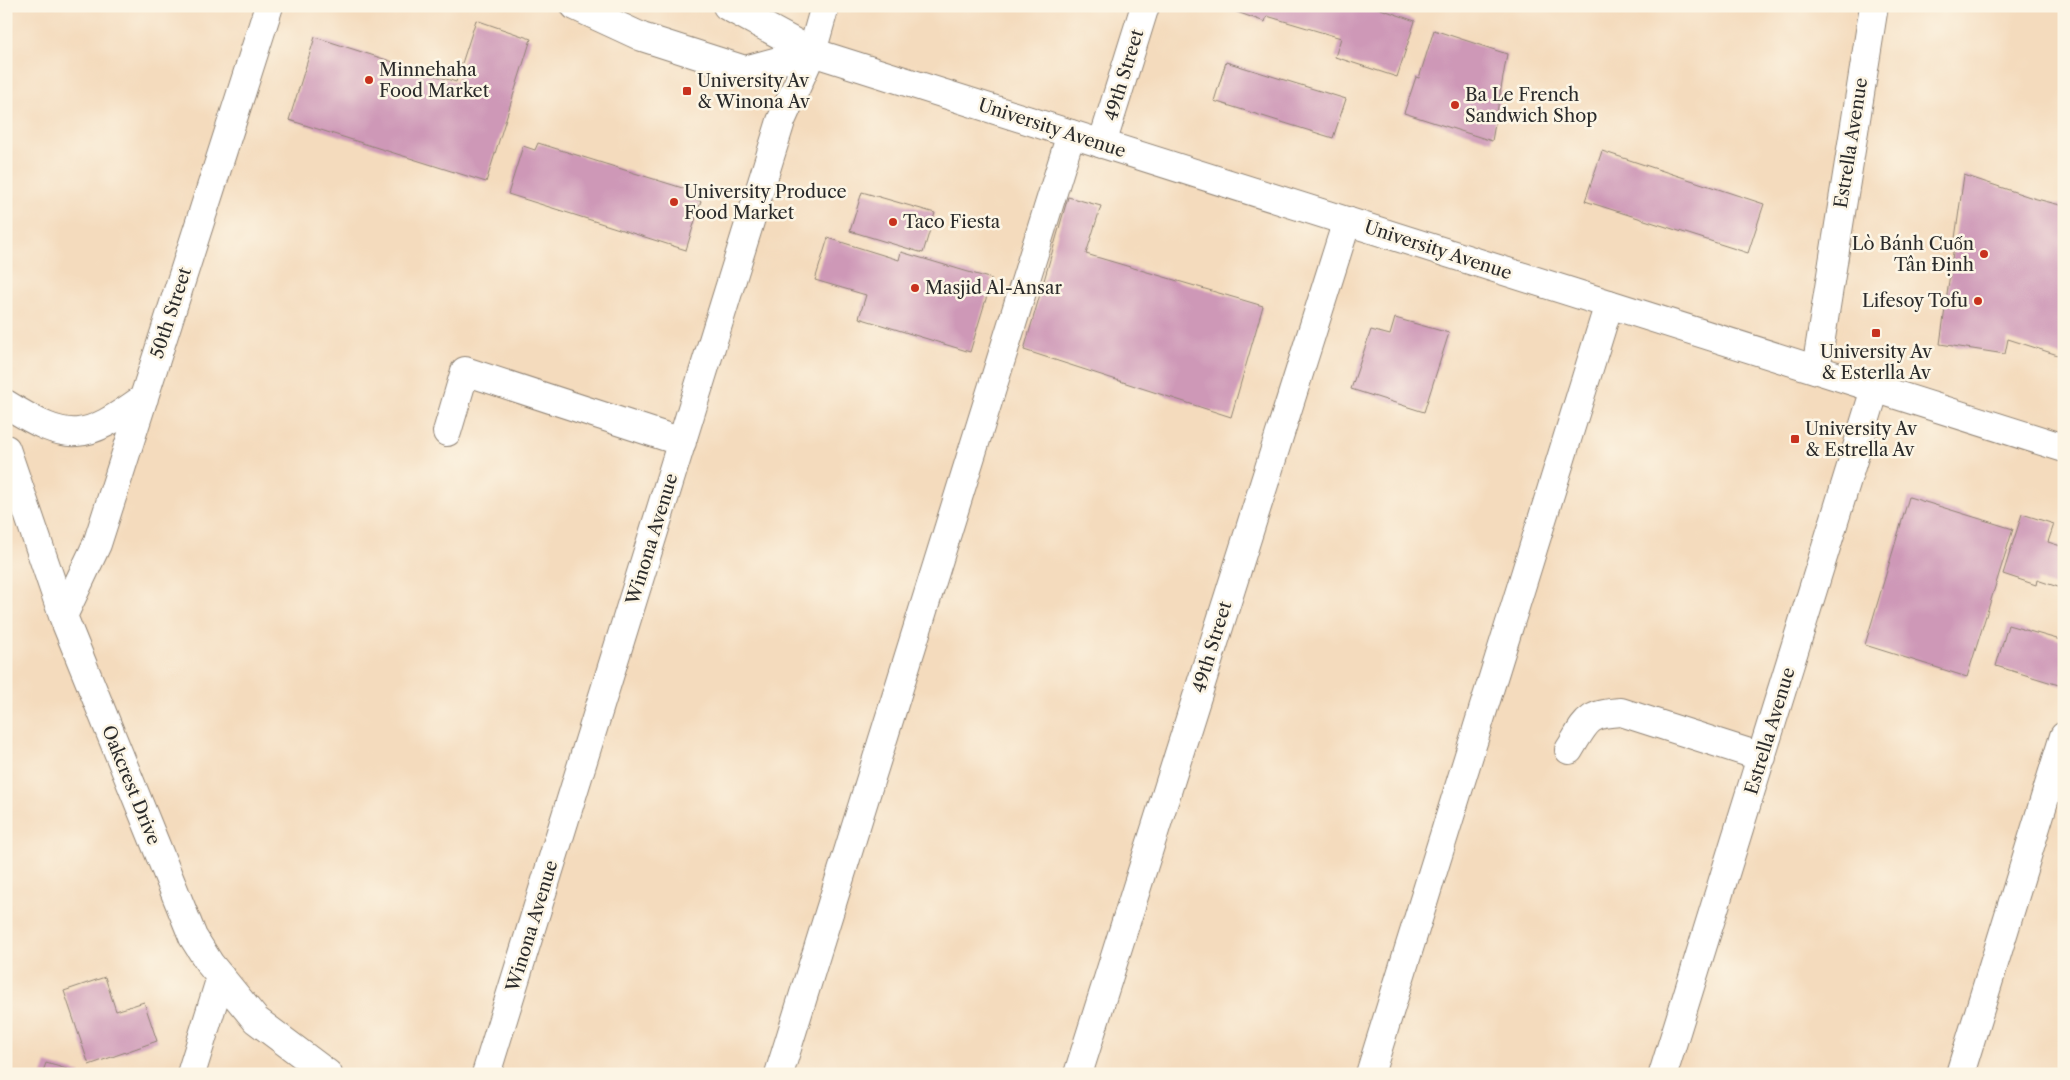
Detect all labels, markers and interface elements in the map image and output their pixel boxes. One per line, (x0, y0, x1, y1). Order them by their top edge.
street label: 49th Street (1100, 26, 1149, 123)
place label: Minnehaha Food Market (379, 59, 490, 102)
place label: University Av & Winona Av (697, 70, 810, 113)
marker: Minnehaha Food Market (363, 74, 375, 86)
street label: Estrella Avenue (1830, 76, 1872, 210)
place label: Ba Le French Sandwich Shop (1465, 84, 1597, 127)
marker: University Av & Winona Av (681, 85, 693, 97)
street label: University Avenue (975, 94, 1129, 162)
marker: Ba Le French Sandwich Shop (1449, 99, 1461, 111)
place label: University Produce Food Market (684, 181, 847, 224)
marker: University Produce Food Market (668, 196, 680, 208)
place label: Taco Fiesta (903, 211, 1001, 233)
marker: Taco Fiesta (887, 216, 899, 228)
street label: University Avenue (1361, 216, 1515, 284)
place label: Lò Bánh Cuốn Tân Định (1852, 233, 1974, 276)
marker: Lò Bánh Cuốn Tân Định (1978, 248, 1990, 260)
street label: 50th Street (146, 264, 196, 361)
place label: Masjid Al-Ansar (925, 277, 1062, 299)
marker: Masjid Al-Ansar (909, 282, 921, 294)
place label: Lifesoy Tofu (1862, 290, 1968, 312)
marker: Lifesoy Tofu (1972, 295, 1984, 307)
marker: University Av & Esterlla Av (1870, 327, 1882, 339)
place label: University Av & Esterlla Av (1820, 341, 1932, 384)
place label: University Av & Estrella Av (1805, 418, 1917, 461)
marker: University Av & Estrella Av (1789, 433, 1801, 445)
street label: Winona Avenue (621, 471, 682, 608)
street label: 49th Street (1188, 598, 1237, 695)
street label: Estrella Avenue (1740, 665, 1800, 797)
street label: Oakcrest Drive (97, 722, 165, 848)
street label: Winona Avenue (501, 858, 562, 995)

